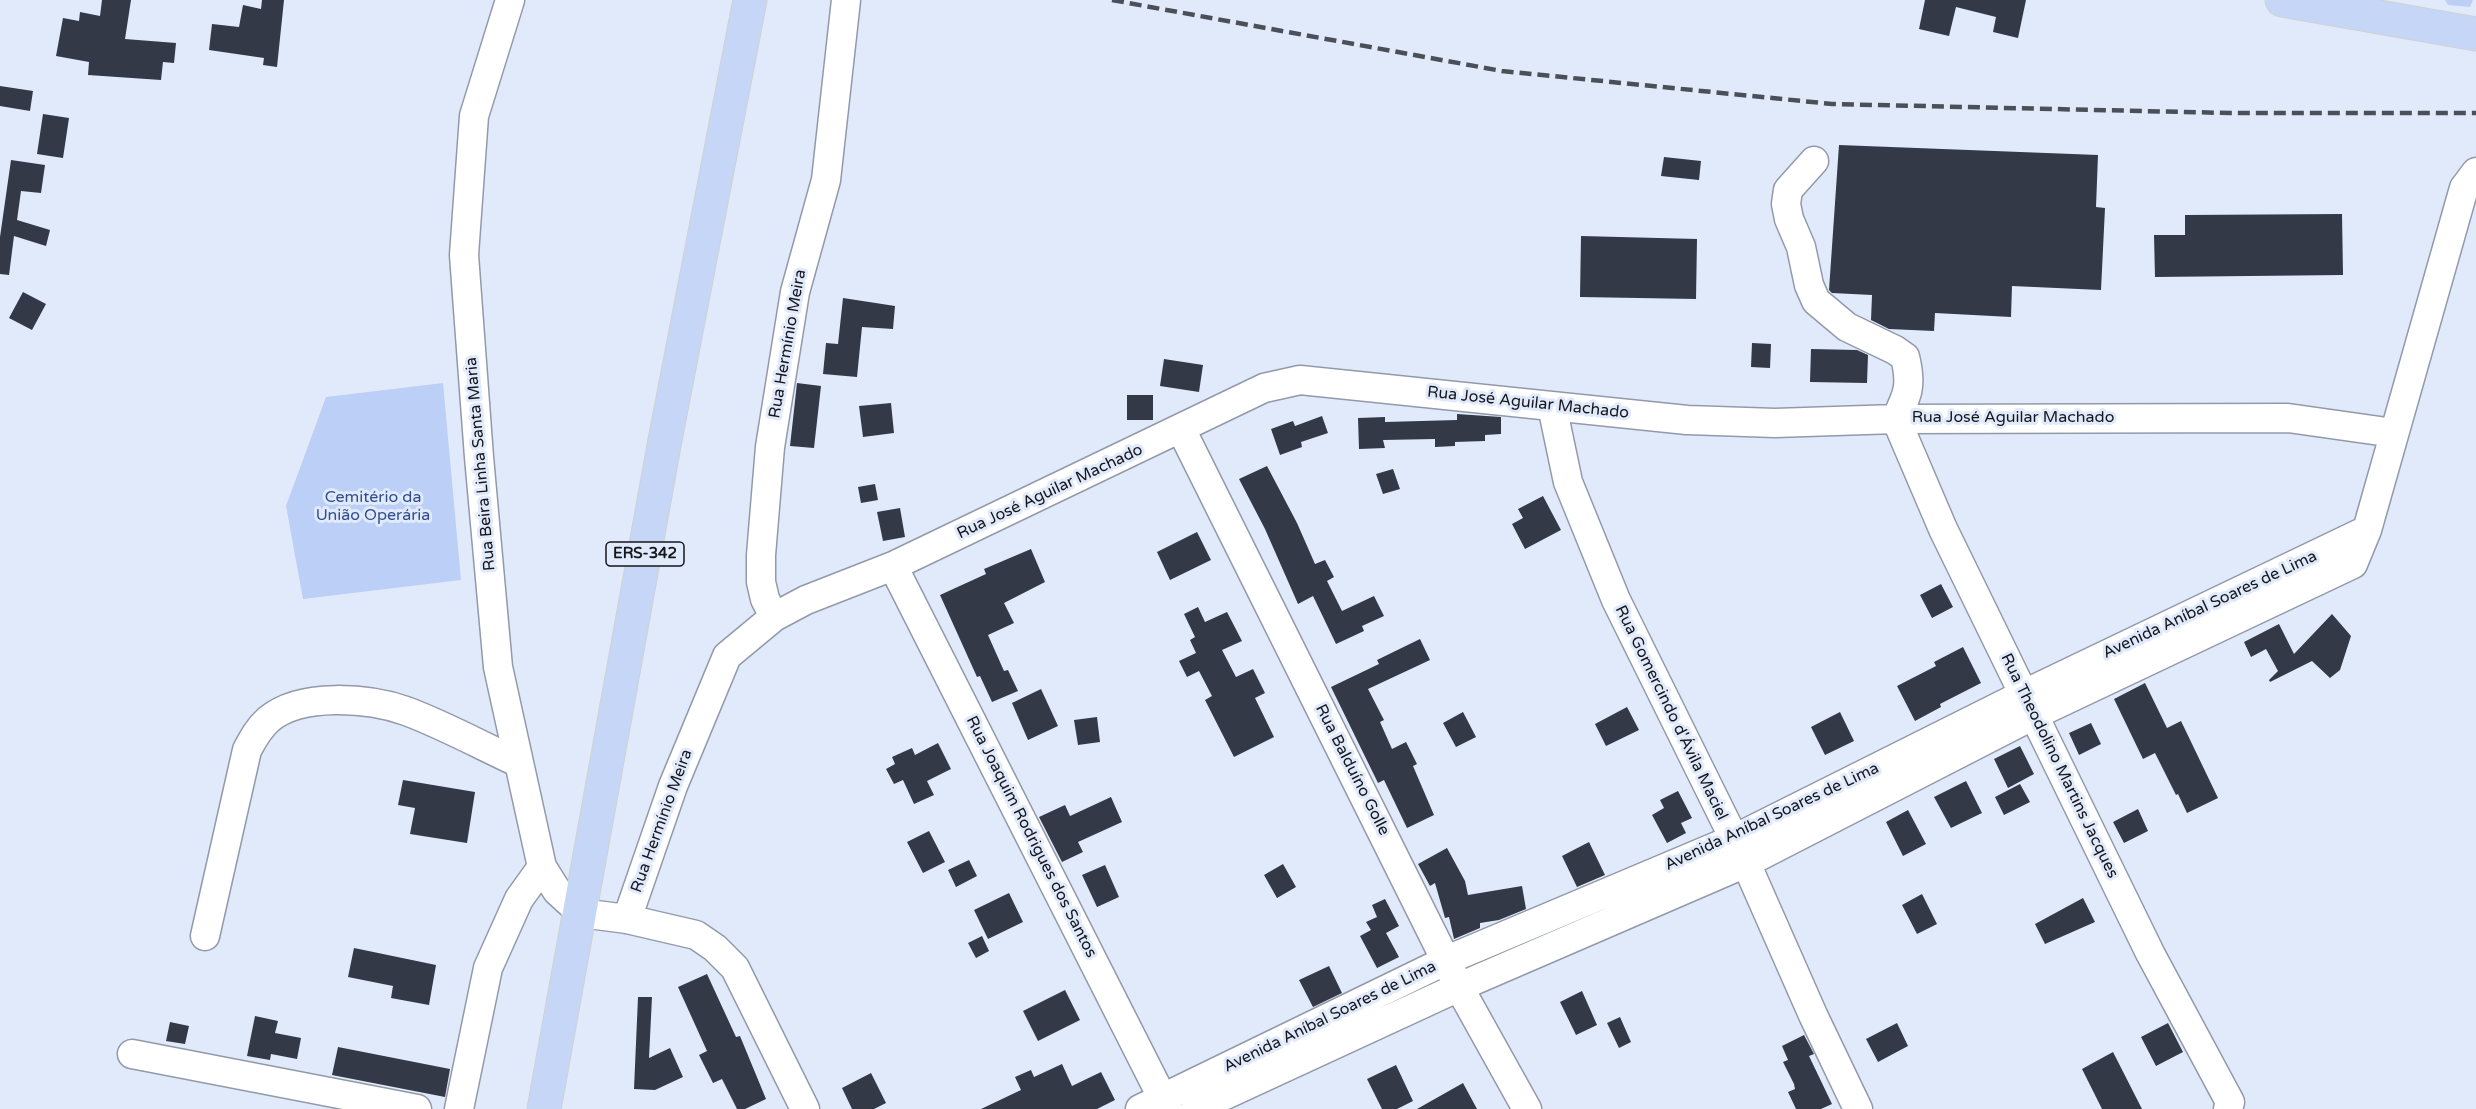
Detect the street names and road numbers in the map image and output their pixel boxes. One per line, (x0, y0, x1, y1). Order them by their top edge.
street label: Rua Hermínio Meira (765, 268, 811, 420)
street label: Rua Beira Linha Santa Maria (462, 356, 500, 572)
street label: Rua José Aguilar Machado (1426, 383, 1630, 423)
street label: Rua José Aguilar Machado (1912, 408, 2114, 428)
street label: Rua José Aguilar Machado (954, 440, 1146, 544)
road number: ERS-342 (606, 542, 684, 566)
street label: Avenida Aníbal Soares de Lima (2100, 547, 2320, 663)
street label: Rua Gomercindo d'Ávila Maciel (1611, 602, 1731, 824)
street label: Rua Theodolino Martins Jacques (1996, 651, 2122, 881)
street label: Rua Balduíno Golle (1311, 701, 1393, 839)
street label: Rua Joaquim Rodrigues dos Santos (961, 713, 1101, 961)
street label: Rua Hermínio Meira (627, 747, 697, 895)
street label: Avenida Aníbal Soares de Lima (1662, 759, 1882, 875)
street label: Avenida Aníbal Soares de Lima (1221, 957, 1439, 1077)

